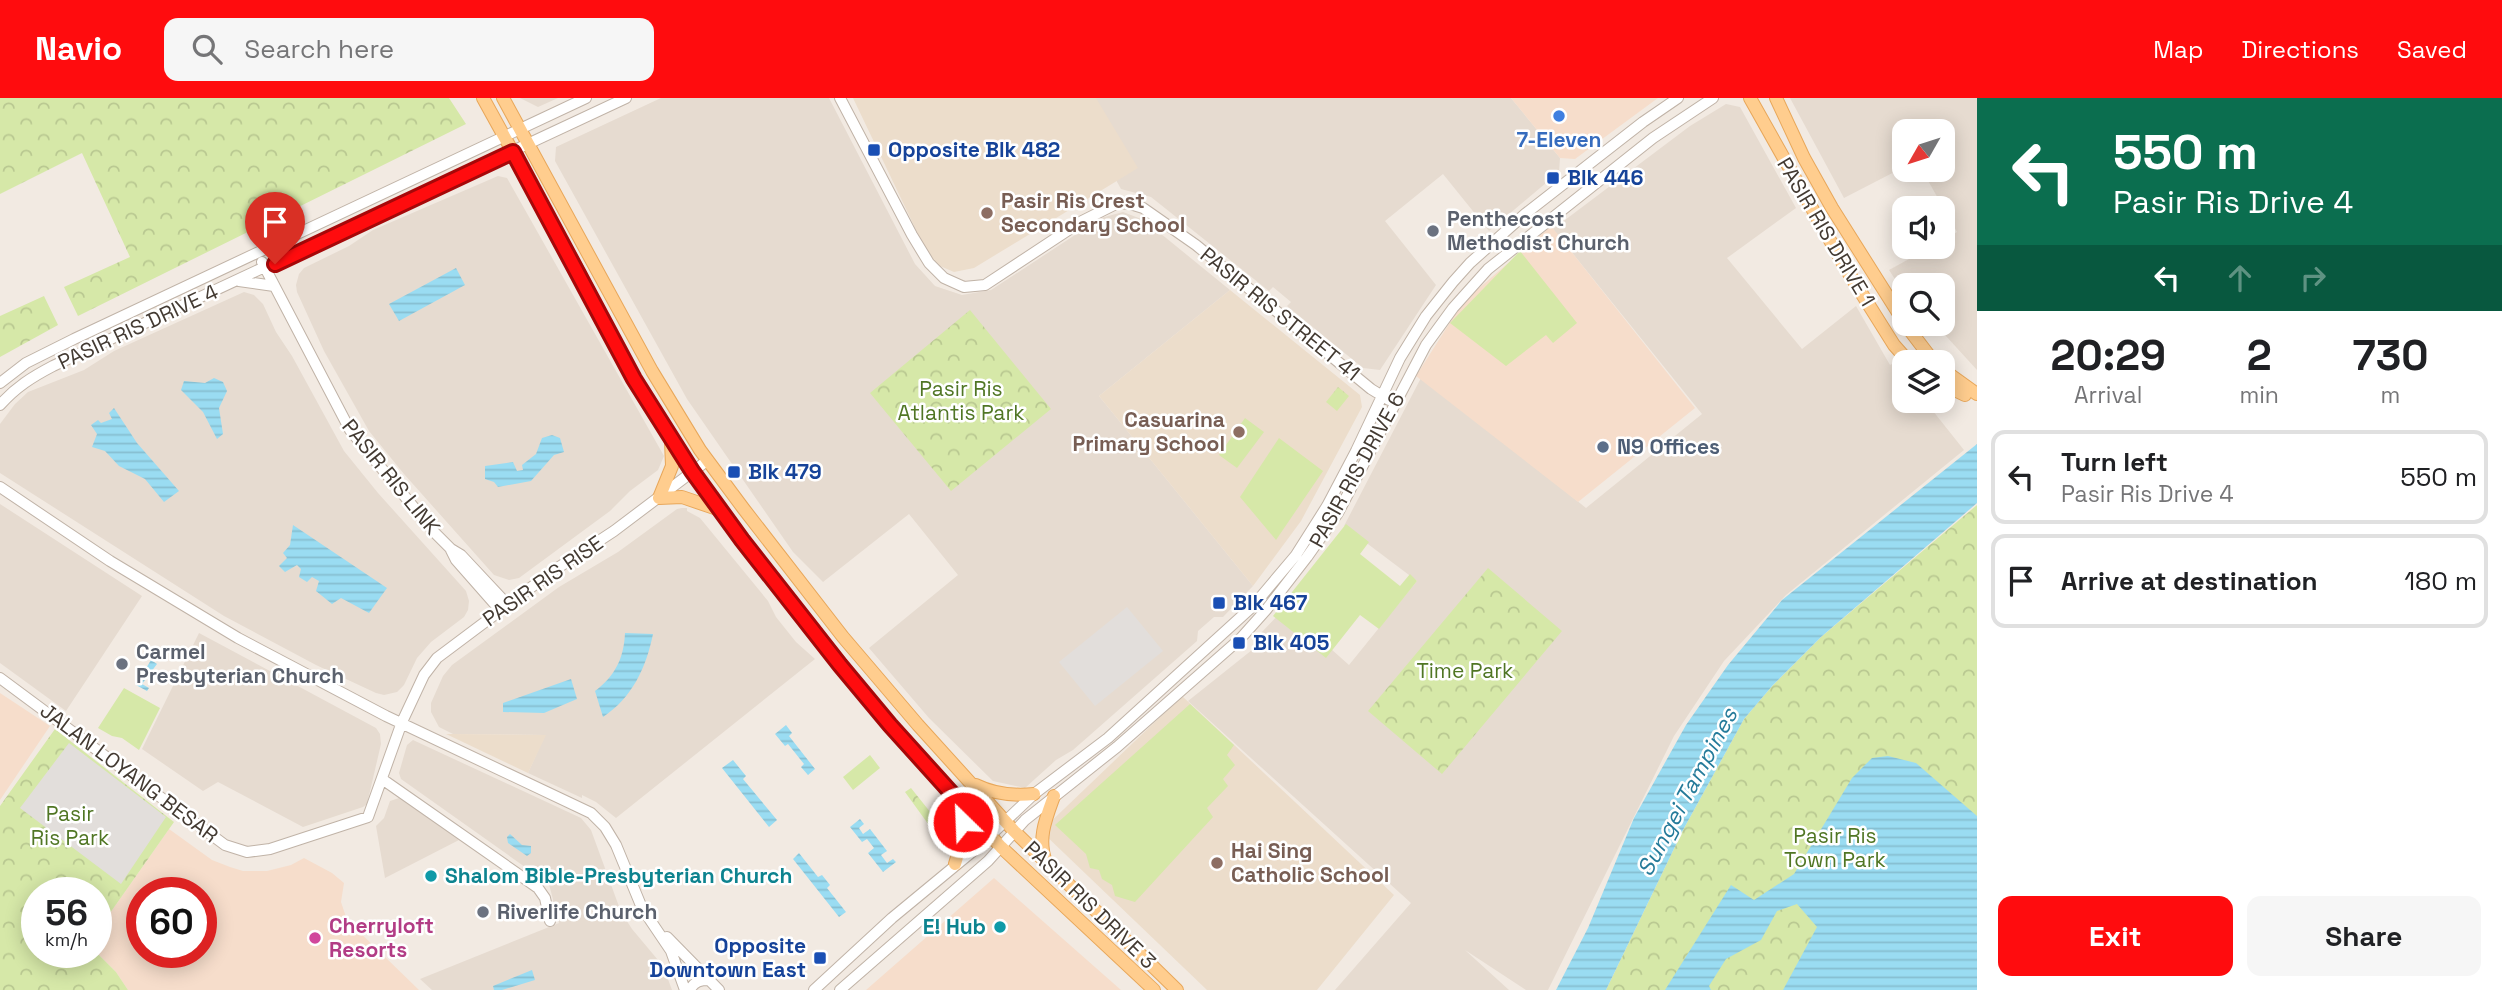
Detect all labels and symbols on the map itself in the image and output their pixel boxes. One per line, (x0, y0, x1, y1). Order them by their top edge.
marker: 7-Eleven (1551, 108, 1567, 124)
north arrow (1892, 119, 1955, 182)
place label: 7-Eleven (1516, 126, 1602, 153)
place label: Opposite Blk 482 (888, 136, 1060, 163)
marker: Opposite Blk 482 (866, 142, 882, 158)
street label: PASIR RIS DRIVE 1 (1771, 152, 1882, 311)
place label: Blk 446 (1567, 164, 1643, 191)
marker: Blk 446 (1545, 170, 1561, 186)
place label: Pasir Ris Crest Secondary School (1001, 187, 1185, 238)
pin (245, 192, 305, 264)
marker: Pasir Ris Crest Secondary School (979, 205, 995, 221)
place label: Penthecost Methodist Church (1447, 205, 1630, 256)
marker: Penthecost Methodist Church (1425, 223, 1441, 239)
street label: PASIR RIS STREET 41 (1195, 241, 1366, 386)
street label: PASIR RIS DRIVE 4 (53, 278, 222, 375)
park label: Pasir Ris Atlantis Park (897, 375, 1025, 426)
street label: PASIR RIS DRIVE 6 (1303, 387, 1410, 552)
place label: Casuarina Primary School (1072, 406, 1225, 457)
street label: PASIR RIS LINK (336, 413, 446, 540)
marker: Casuarina Primary School (1231, 424, 1247, 440)
place label: N9 Offices (1617, 433, 1720, 460)
marker: N9 Offices (1595, 439, 1611, 455)
place label: Blk 479 (748, 458, 822, 485)
marker: Blk 479 (726, 464, 742, 480)
street label: PASIR RIS RISE (477, 529, 608, 632)
place label: Blk 467 (1233, 589, 1308, 616)
marker: Blk 467 (1211, 595, 1227, 611)
place label: Blk 405 (1253, 629, 1329, 656)
marker: Blk 405 (1231, 635, 1247, 651)
place label: Carmel Presbyterian Church (136, 638, 344, 689)
marker: Carmel Presbyterian Church (114, 656, 130, 672)
park label: Time Park (1417, 657, 1513, 684)
street label: JALAN LOYANG BESAR (35, 697, 224, 848)
water label: Sungei Tampines (1630, 702, 1744, 881)
position arrow (926, 785, 1000, 859)
park label: Pasir Ris Park (31, 800, 109, 851)
park label: Pasir Ris Town Park (1784, 822, 1886, 873)
street label: PASIR RIS DRIVE 3 (1019, 835, 1162, 974)
place label: Hai Sing Catholic School (1231, 837, 1389, 888)
marker: Hai Sing Catholic School (1209, 855, 1225, 871)
place label: Shalom Bible-Presbyterian Church (445, 862, 792, 889)
marker: Shalom Bible-Presbyterian Church (423, 868, 439, 884)
speed limit sign: 60 (126, 877, 217, 968)
place label: Riverlife Church (497, 898, 657, 925)
marker: Riverlife Church (475, 904, 491, 920)
place label: Cherryloft Resorts (329, 912, 434, 963)
place label: E! Hub (923, 913, 986, 940)
marker: E! Hub (992, 919, 1008, 935)
marker: Cherryloft Resorts (307, 930, 323, 946)
place label: Opposite Downtown East (649, 932, 806, 983)
marker: Opposite Downtown East (812, 950, 828, 966)

